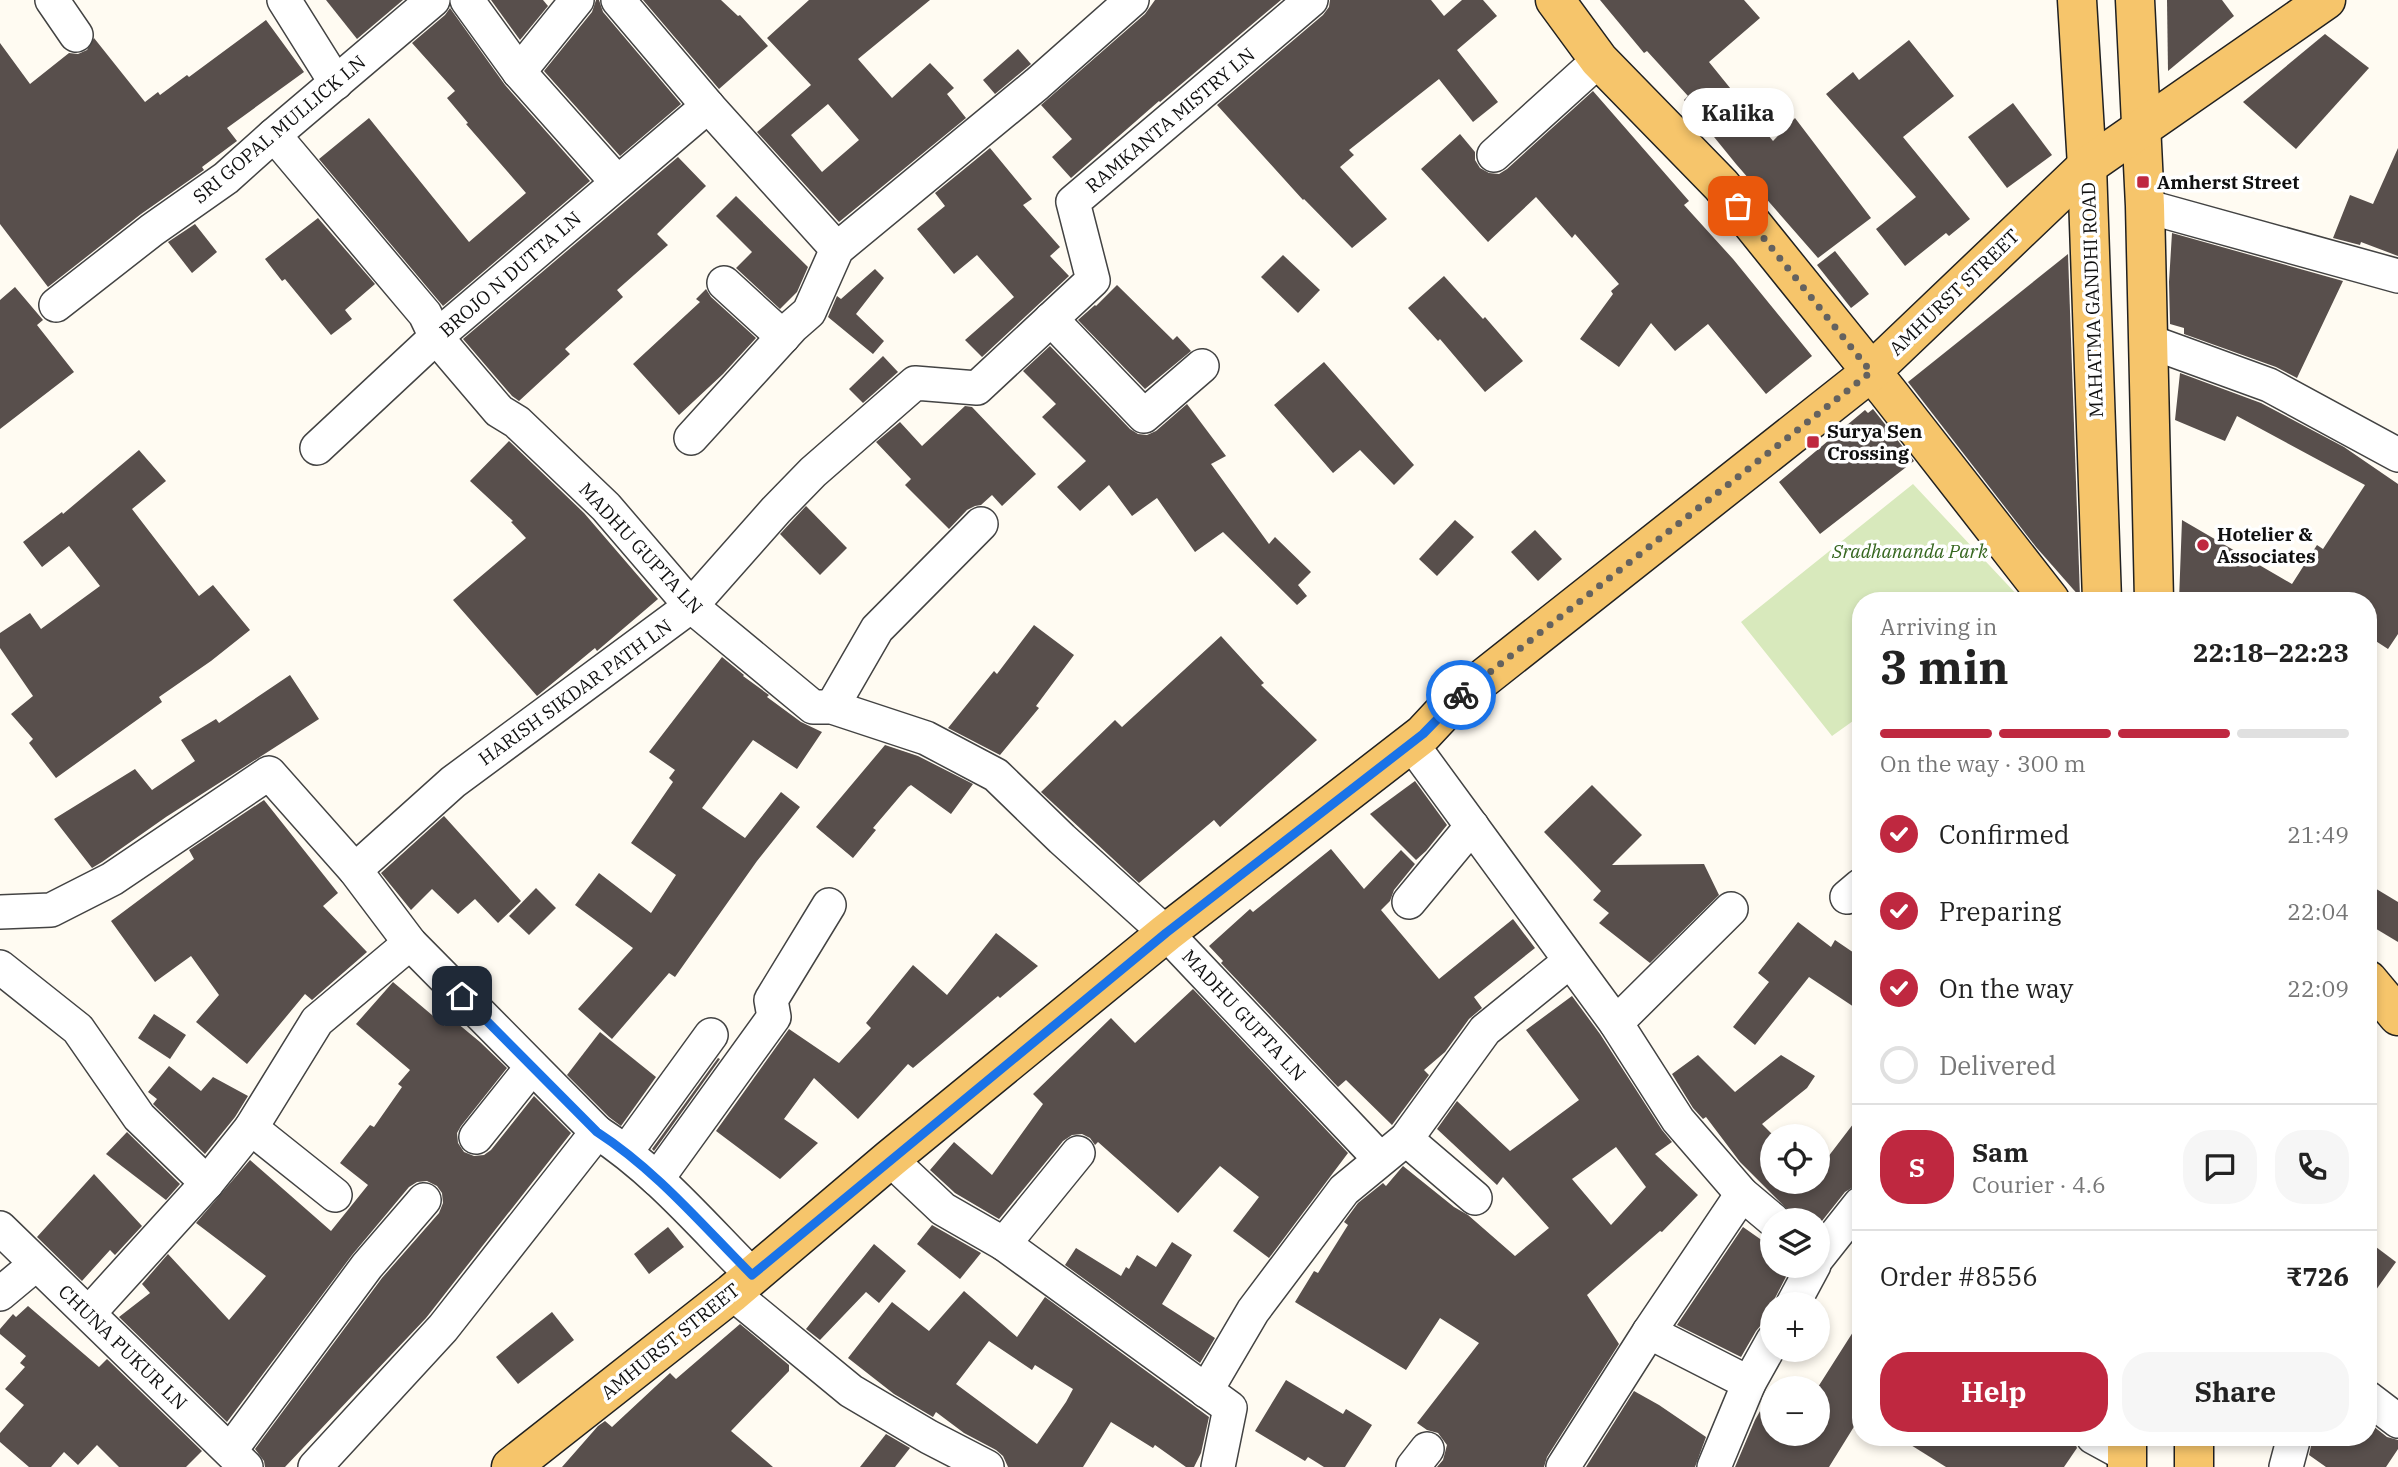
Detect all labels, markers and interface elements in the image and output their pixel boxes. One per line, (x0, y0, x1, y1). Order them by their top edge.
street label: RAMKANTA MISTRY LN (1080, 42, 1260, 198)
street label: SRI GOPAL MULLICK LN (188, 50, 370, 208)
callout: Kalika (1682, 87, 1794, 136)
text: Kalika (1701, 97, 1775, 127)
place label: Amherst Street (2157, 170, 2299, 194)
marker: Amherst Street (2135, 174, 2151, 190)
pin (1708, 176, 1768, 236)
street label: MAHATMA GANDHI ROAD (2076, 182, 2108, 418)
icon: bag (1719, 187, 1757, 225)
street label: BROJO N DUTTA LN (434, 206, 586, 342)
street label: AMHURST STREET (1884, 224, 2024, 360)
place label: Surya Sen Crossing (1827, 419, 1923, 465)
marker: Surya Sen Crossing (1805, 434, 1821, 450)
street label: MADHU GUPTA LN (574, 477, 708, 619)
place label: Hotelier & Associates (2217, 522, 2316, 568)
marker: Hotelier & Associates (2195, 537, 2211, 553)
park label: Sradhananda Park (1831, 539, 1989, 563)
text: Arriving in (1880, 611, 1997, 641)
street label: HARISH SIKDAR PATH LN (474, 614, 676, 770)
text: 22:18–22:23 (2193, 635, 2349, 669)
text: 3 min (1880, 637, 2009, 697)
courier (1426, 660, 1496, 730)
icon: bike (1442, 676, 1480, 714)
text: On the way · 300 m (1880, 748, 2086, 778)
icon: check (1880, 815, 1918, 853)
text: Confirmed (1939, 817, 2070, 851)
text: 21:49 (2287, 819, 2349, 849)
icon: check (1880, 892, 1918, 930)
text: Preparing (1939, 894, 2061, 928)
text: 22:04 (2287, 896, 2349, 926)
street label: MADHU GUPTA LN (1177, 944, 1311, 1086)
pin (432, 966, 492, 1026)
icon: check (1880, 969, 1918, 1007)
text: On the way (1939, 971, 2073, 1005)
text: 22:09 (2287, 973, 2349, 1003)
icon: home (443, 977, 481, 1015)
text: Delivered (1939, 1048, 2056, 1082)
map controls (1760, 1124, 1830, 1446)
button: locate (1760, 1124, 1830, 1194)
button: chat (2183, 1130, 2257, 1204)
button: phone (2275, 1130, 2349, 1204)
text: Sam (1972, 1135, 2028, 1169)
text: S (1909, 1150, 1925, 1184)
text: Courier · 4.6 (1972, 1169, 2106, 1199)
button: layers (1760, 1208, 1830, 1278)
text: Order #8556 (1880, 1259, 2038, 1293)
text: ₹726 (2286, 1259, 2349, 1293)
street label: AMHURST STREET (596, 1278, 744, 1404)
street label: CHUNA PUKUR LN (54, 1279, 192, 1415)
button: + (1760, 1292, 1830, 1362)
button: Help (1880, 1352, 2108, 1432)
button: Share (2122, 1352, 2349, 1432)
button: − (1760, 1376, 1830, 1446)

